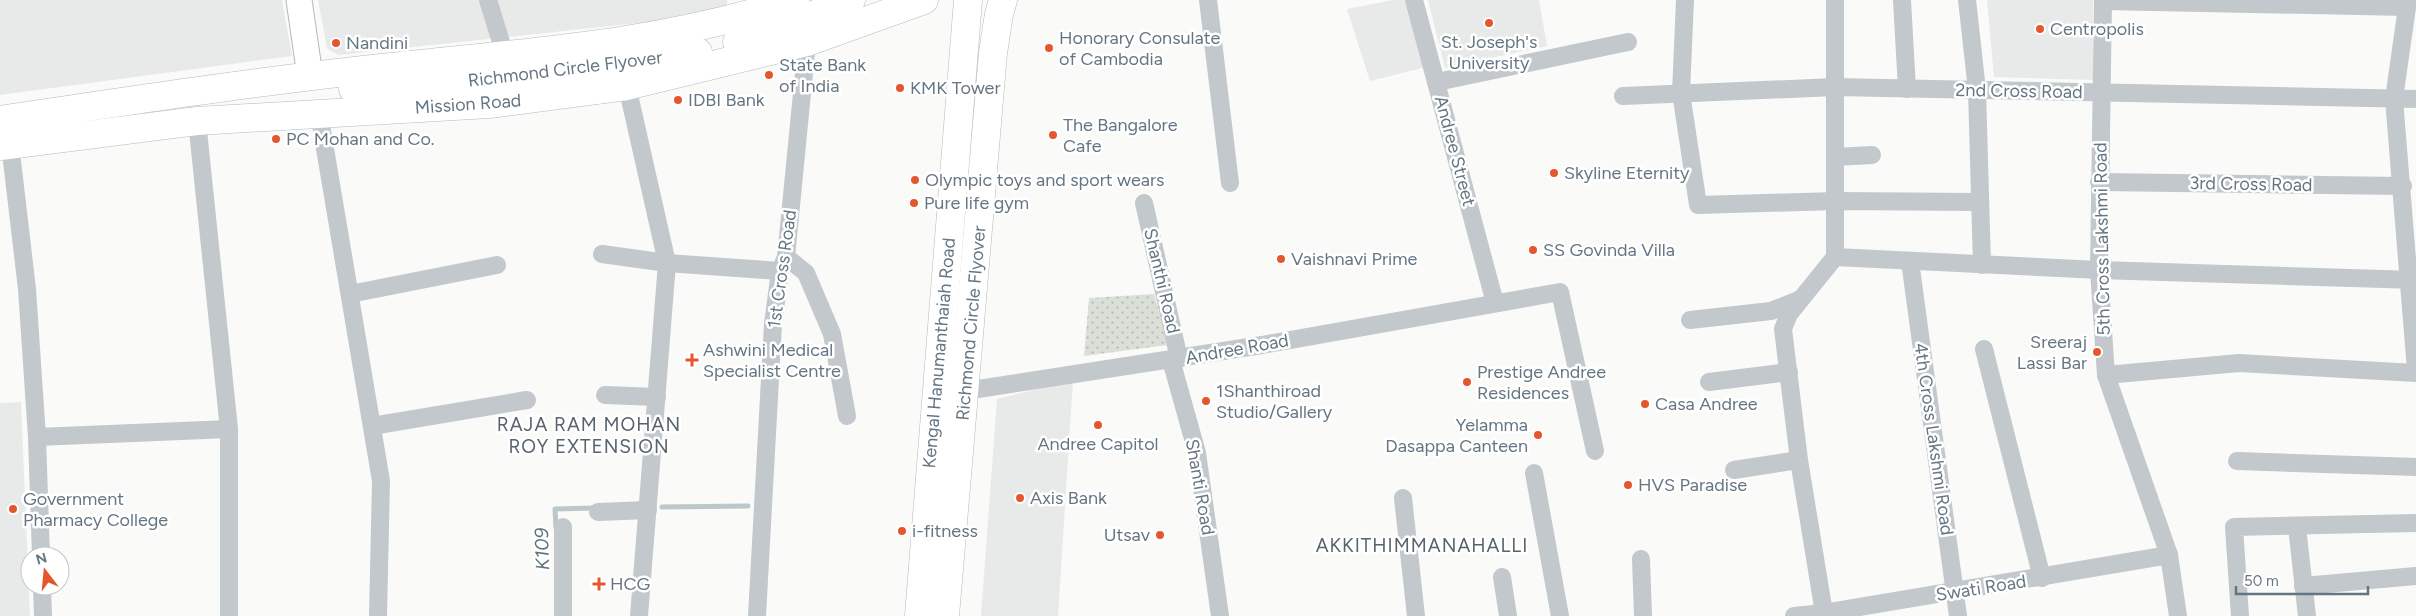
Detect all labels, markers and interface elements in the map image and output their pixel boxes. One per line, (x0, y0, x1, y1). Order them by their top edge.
marker: St. Joseph's University (1483, 17, 1495, 29)
place label: Centropolis (2050, 18, 2144, 40)
marker: Centropolis (2034, 23, 2046, 35)
place label: Honorary Consulate of Cambodia (1059, 27, 1220, 70)
place label: St. Joseph's University (1441, 31, 1537, 74)
place label: Nandini (346, 32, 408, 54)
marker: Nandini (330, 37, 342, 49)
marker: Honorary Consulate of Cambodia (1043, 42, 1055, 54)
street label: Richmond Circle Flyover (467, 46, 663, 92)
place label: State Bank of India (779, 54, 866, 97)
marker: State Bank of India (763, 69, 775, 81)
place label: KMK Tower (910, 77, 1000, 99)
street label: 2nd Cross Road (1955, 79, 2083, 103)
marker: KMK Tower (894, 82, 906, 94)
street label: Mission Road (414, 89, 522, 119)
place label: IDBI Bank (688, 89, 765, 111)
street label: Andree Street (1430, 93, 1480, 209)
marker: IDBI Bank (672, 94, 684, 106)
place label: The Bangalore Cafe (1063, 114, 1178, 157)
place label: PC Mohan and Co. (286, 128, 435, 150)
marker: The Bangalore Cafe (1047, 129, 1059, 141)
marker: PC Mohan and Co. (270, 133, 282, 145)
street label: 5th Cross Lakshmi Road (2089, 142, 2115, 336)
place label: Skyline Eternity (1564, 162, 1690, 184)
marker: Skyline Eternity (1548, 167, 1560, 179)
place label: Olympic toys and sport wears (925, 169, 1164, 191)
street label: 3rd Cross Road (2189, 172, 2313, 196)
marker: Olympic toys and sport wears (909, 174, 921, 186)
place label: Pure life gym (924, 192, 1029, 214)
marker: Pure life gym (908, 197, 920, 209)
street label: 1st Cross Road (763, 208, 801, 330)
street label: Richmond Circle Flyover (952, 225, 990, 421)
street label: Shanthi Road (1139, 226, 1185, 336)
street label: Kengal Hanumanthaiah Road (918, 237, 960, 469)
place label: SS Govinda Villa (1543, 239, 1675, 261)
marker: SS Govinda Villa (1527, 244, 1539, 256)
place label: Vaishnavi Prime (1291, 248, 1418, 270)
marker: Vaishnavi Prime (1275, 253, 1287, 265)
street label: Andree Road (1184, 329, 1290, 369)
place label: Sreeraj Lassi Bar (2017, 331, 2087, 374)
place label: Ashwini Medical Specialist Centre (703, 339, 841, 382)
street label: 4th Cross Lakshmi Road (1910, 341, 1958, 537)
marker: Sreeraj Lassi Bar (2091, 346, 2103, 358)
marker: Ashwini Medical Specialist Centre (685, 353, 699, 367)
place label: Prestige Andree Residences (1477, 361, 1606, 404)
marker: Prestige Andree Residences (1461, 376, 1473, 388)
place label: 1Shanthiroad Studio/Gallery (1216, 380, 1333, 423)
place label: Casa Andree (1655, 393, 1758, 415)
marker: 1Shanthiroad Studio/Gallery (1200, 395, 1212, 407)
marker: Casa Andree (1639, 398, 1651, 410)
district label: RAJA RAM MOHAN ROY EXTENSION (497, 413, 681, 458)
place label: Yelamma Dasappa Canteen (1385, 414, 1528, 457)
marker: Andree Capitol (1092, 419, 1104, 431)
marker: Yelamma Dasappa Canteen (1532, 429, 1544, 441)
place label: Andree Capitol (1037, 433, 1159, 455)
street label: Shanti Road (1181, 437, 1219, 537)
place label: HVS Paradise (1638, 474, 1747, 496)
marker: HVS Paradise (1622, 479, 1634, 491)
place label: Axis Bank (1030, 487, 1107, 509)
place label: Government Pharmacy College (23, 488, 168, 531)
marker: Axis Bank (1014, 492, 1026, 504)
marker: Government Pharmacy College (7, 503, 19, 515)
place label: i-fitness (912, 520, 978, 542)
place label: Utsav (1104, 524, 1151, 546)
marker: i-fitness (896, 525, 908, 537)
water label: K109 (530, 527, 554, 571)
marker: Utsav (1154, 529, 1166, 541)
district label: AKKITHIMMANAHALLI (1316, 534, 1528, 557)
north arrow (20, 546, 70, 596)
text: N (34, 549, 49, 569)
scale bar (2236, 564, 2368, 596)
street label: Swati Road (1934, 570, 2028, 606)
text: 50 m (2244, 572, 2279, 590)
place label: HCG (610, 573, 650, 595)
marker: HCG (592, 577, 606, 591)

